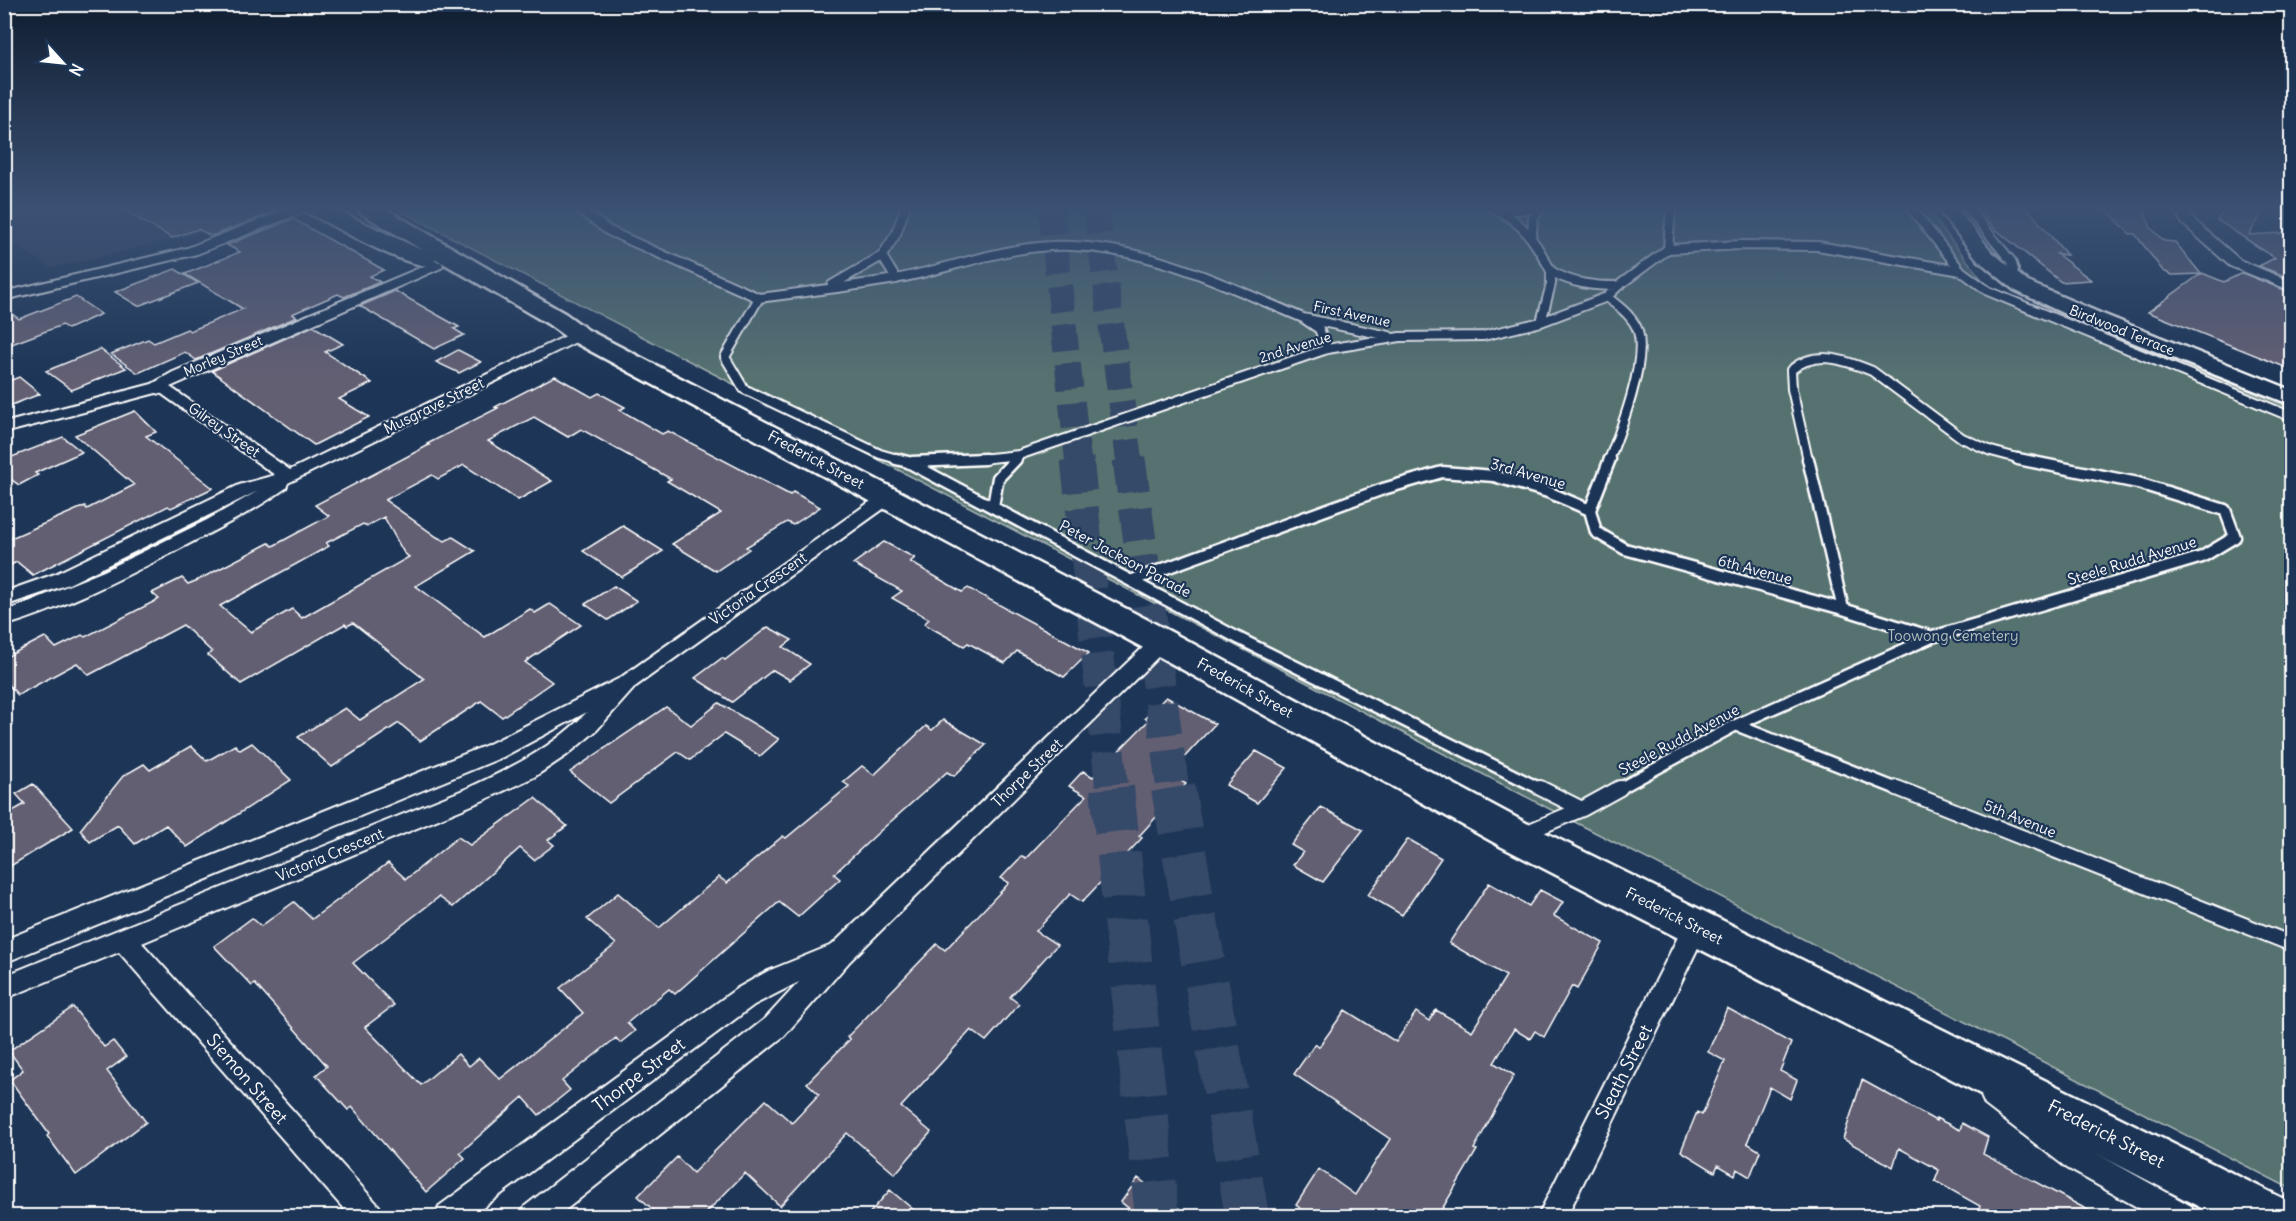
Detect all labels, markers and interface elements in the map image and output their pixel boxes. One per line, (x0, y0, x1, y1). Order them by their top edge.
north arrow (33, 33, 93, 93)
text: N (65, 60, 88, 79)
street label: First Avenue (1312, 297, 1392, 331)
street label: Birdwood Terrace (2067, 301, 2177, 359)
street label: 2nd Avenue (1257, 328, 1333, 366)
street label: Morley Street (181, 331, 266, 381)
street label: Musgrave Street (380, 373, 487, 438)
street label: Gilrey Street (185, 398, 264, 461)
street label: Frederick Street (765, 426, 868, 493)
street label: 3rd Avenue (1488, 454, 1568, 493)
street label: Peter Jackson Parade (1056, 516, 1194, 601)
street label: Steele Rudd Avenue (2065, 532, 2199, 589)
street label: Victoria Crescent (705, 548, 810, 629)
street label: 6th Avenue (1716, 550, 1794, 589)
park label: Toowong Cemetery (1888, 626, 2019, 645)
street label: Frederick Street (1194, 653, 1297, 722)
street label: Steele Rudd Avenue (1615, 700, 1742, 779)
street label: Thorpe Street (987, 734, 1066, 811)
street label: 5th Avenue (1981, 795, 2059, 842)
street label: Victoria Crescent (273, 823, 386, 886)
street label: Frederick Street (1622, 883, 1726, 948)
street label: Sleath Street (1590, 1021, 1657, 1123)
street label: Siemon Street (202, 1029, 293, 1129)
street label: Thorpe Street (588, 1032, 689, 1117)
street label: Frederick Street (2044, 1094, 2169, 1173)

